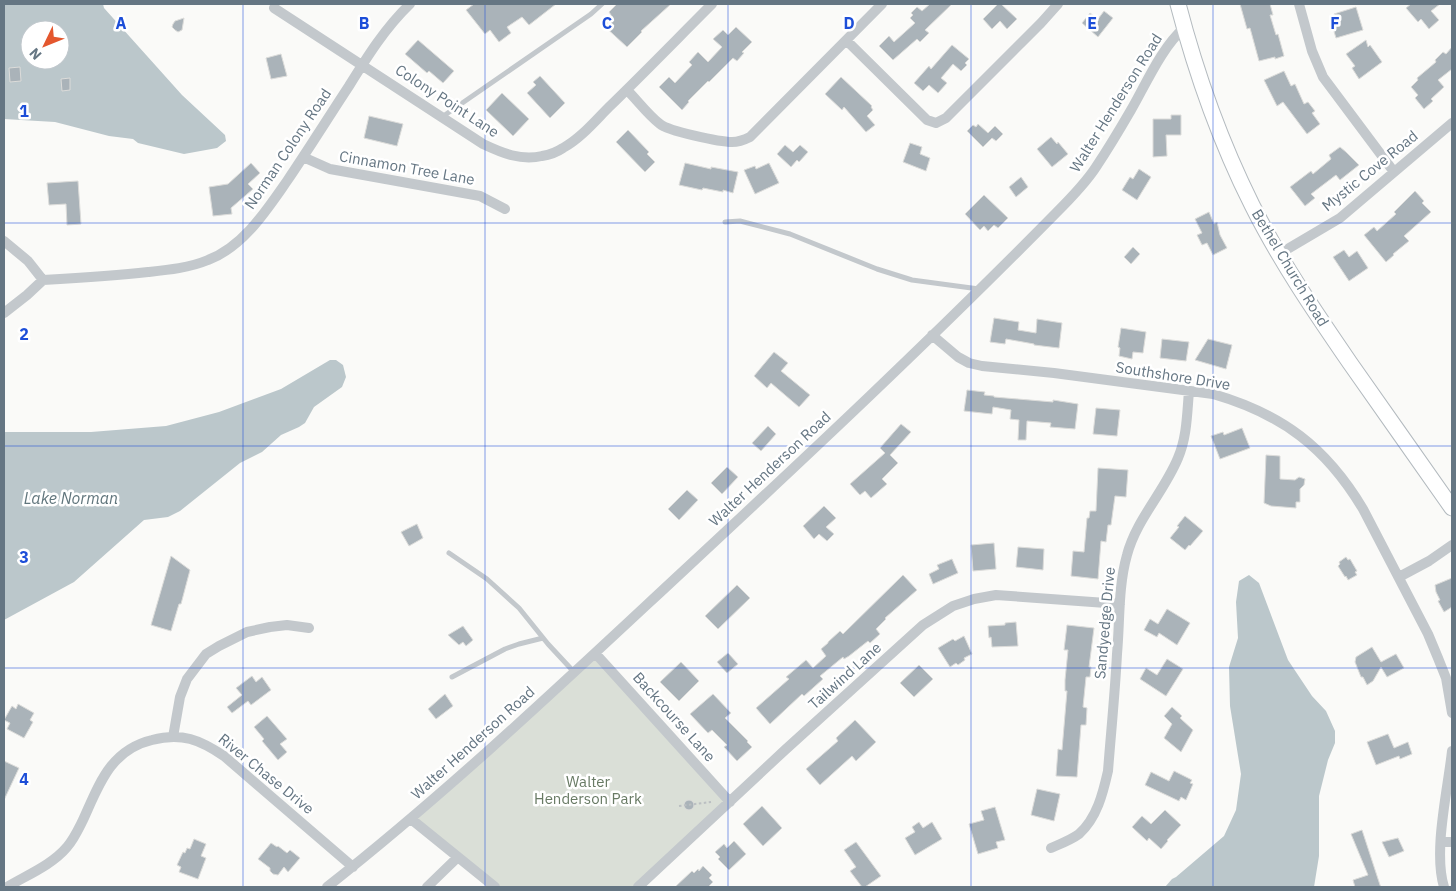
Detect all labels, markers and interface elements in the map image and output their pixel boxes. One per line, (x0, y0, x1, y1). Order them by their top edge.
text: A (116, 13, 127, 33)
text: B (359, 13, 370, 33)
text: C (602, 13, 612, 33)
text: D (843, 13, 855, 33)
text: E (1087, 13, 1097, 33)
text: F (1330, 13, 1340, 33)
north arrow (20, 20, 70, 70)
street label: Walter Henderson Road (1065, 30, 1166, 176)
text: N (25, 44, 46, 64)
street label: Colony Point Lane (392, 60, 503, 141)
street label: Norman Colony Road (240, 85, 335, 213)
text: 1 (19, 101, 29, 121)
street label: Mystic Cove Road (1318, 126, 1422, 215)
street label: Cinnamon Tree Lane (338, 146, 476, 189)
street label: Bethel Church Road (1248, 206, 1333, 330)
text: 2 (19, 324, 29, 344)
street label: Southshore Drive (1114, 357, 1232, 394)
street label: Walter Henderson Road (705, 407, 835, 530)
water label: Lake Norman (24, 488, 118, 508)
text: 3 (19, 547, 29, 567)
street label: Sandyedge Drive (1090, 566, 1119, 680)
street label: Tailwind Lane (804, 638, 885, 713)
street label: Backcourse Lane (629, 668, 720, 765)
street label: Walter Henderson Road (407, 682, 538, 803)
street label: River Chase Drive (215, 729, 318, 818)
text: 4 (19, 769, 29, 789)
park label: Walter Henderson Park (534, 772, 642, 808)

